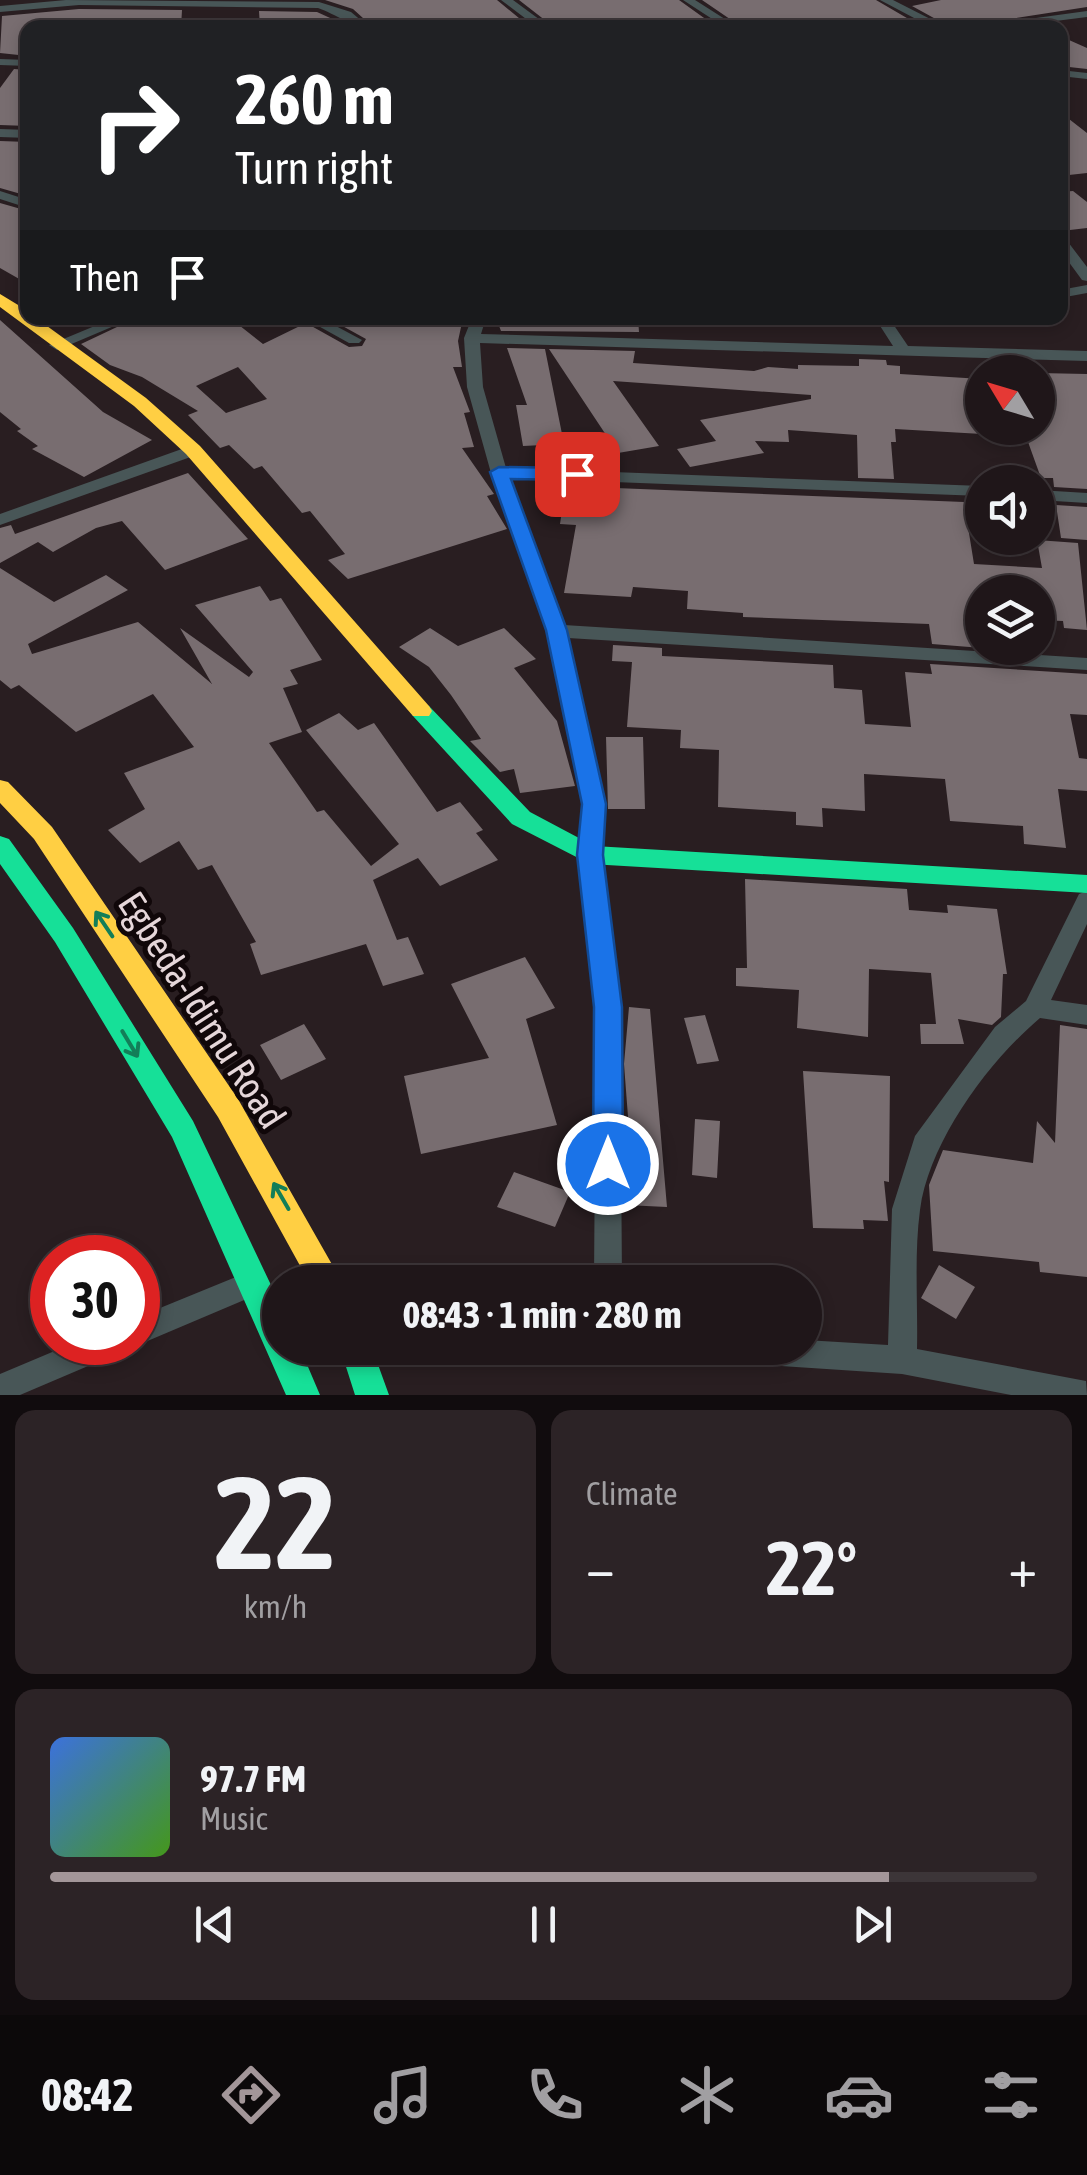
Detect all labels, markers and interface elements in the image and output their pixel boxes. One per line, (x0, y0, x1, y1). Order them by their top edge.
text: 260 m (235, 59, 394, 139)
icon: right (70, 60, 200, 190)
text: Turn right (235, 142, 393, 194)
icon: arrive (160, 250, 215, 305)
text: Then (70, 256, 140, 299)
north arrow (965, 355, 1055, 445)
map controls (965, 355, 1055, 665)
pin (535, 432, 620, 517)
icon: arrive (550, 447, 605, 502)
button: sound (965, 465, 1055, 555)
button: layers (965, 575, 1055, 665)
street label: Egbeda-Idimu Road (110, 884, 294, 1136)
one-way arrow (94, 910, 115, 938)
one-way arrow (120, 1029, 140, 1058)
position arrow (556, 1112, 660, 1216)
one-way arrow (271, 1182, 291, 1211)
speed limit sign: 30 (30, 1235, 160, 1365)
text: 08:43 · 1 min · 280 m (402, 1293, 682, 1336)
text: 22 (214, 1448, 337, 1597)
text: Climate (586, 1475, 678, 1512)
text: 22° (766, 1525, 857, 1611)
text: − (586, 1536, 615, 1599)
text: + (1008, 1536, 1037, 1599)
text: km/h (244, 1588, 307, 1625)
text: 97.7 FM (200, 1757, 306, 1800)
text: Music (200, 1800, 267, 1837)
icon: previous (187, 1897, 242, 1952)
icon: pause (516, 1897, 571, 1952)
icon: next (845, 1897, 900, 1952)
icon: directions (216, 2060, 286, 2130)
icon: music (368, 2060, 438, 2130)
icon: phone (520, 2060, 590, 2130)
icon: climate (672, 2060, 742, 2130)
icon: car (824, 2060, 894, 2130)
icon: filters (976, 2060, 1046, 2130)
text: 08:42 (41, 2069, 134, 2121)

